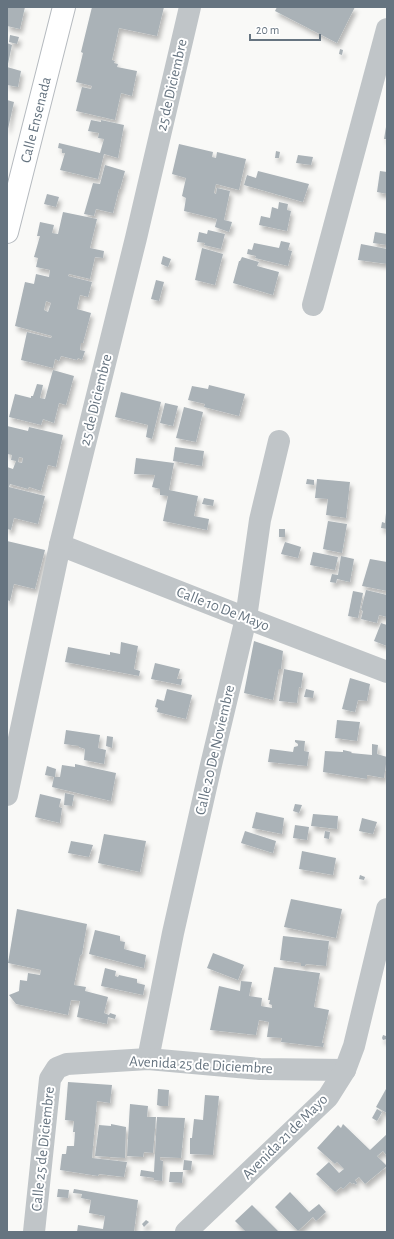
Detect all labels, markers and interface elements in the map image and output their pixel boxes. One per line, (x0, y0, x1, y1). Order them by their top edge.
scale bar (250, 16, 320, 42)
text: 20 m (256, 24, 279, 36)
street label: 25 de Diciembre (154, 38, 190, 132)
street label: Calle Ensenada (18, 75, 54, 165)
street label: 25 de Diciembre (77, 353, 115, 447)
street label: Calle 10 De Mayo (174, 584, 272, 634)
street label: Calle 20 De Noviembre (193, 683, 237, 817)
street label: Avenida 25 de Diciembre (129, 1054, 273, 1076)
street label: Calle 25 de Diciembre (29, 1086, 57, 1212)
street label: Avenida 21 de Mayo (240, 1092, 330, 1182)

